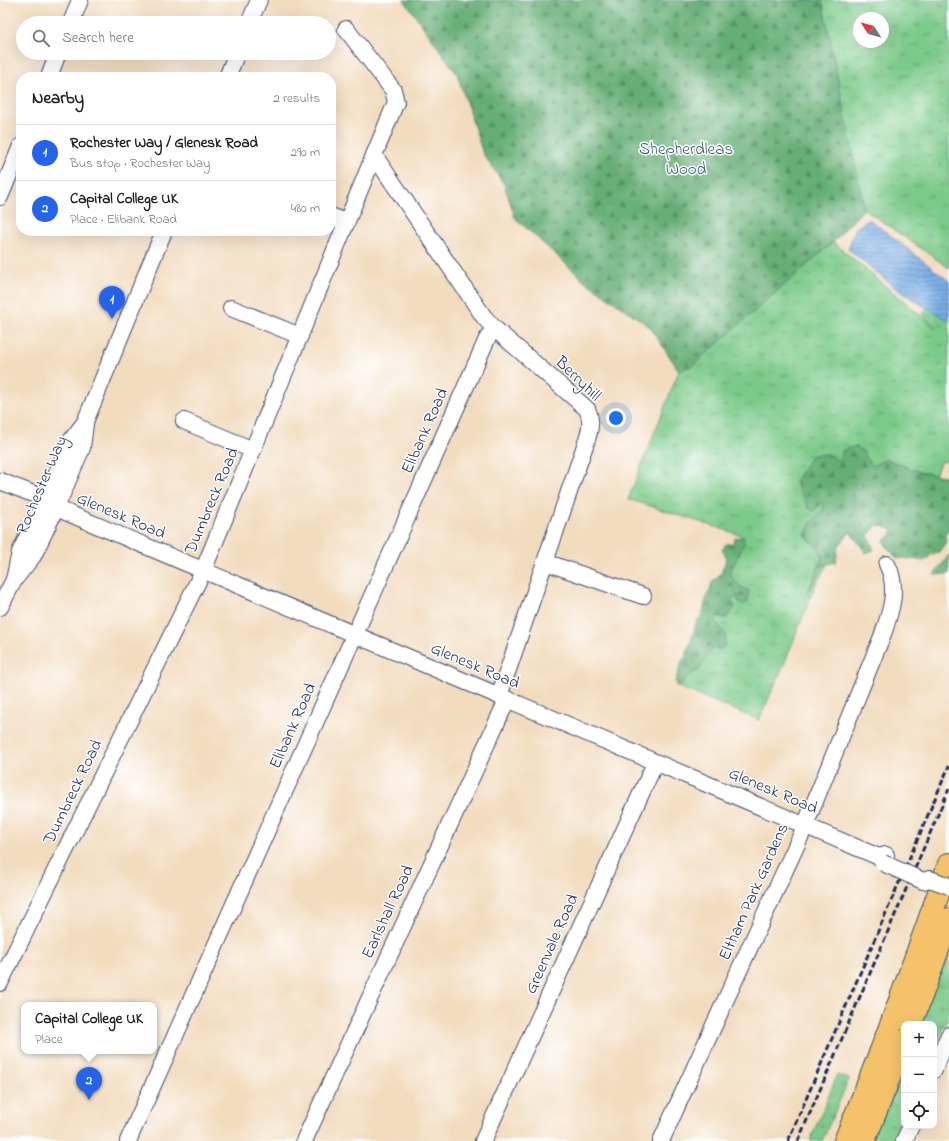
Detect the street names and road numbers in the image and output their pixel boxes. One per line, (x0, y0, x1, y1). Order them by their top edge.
street label: Berryhill (548, 350, 607, 408)
street label: Elibank Road (395, 384, 455, 478)
street label: Rochester Way (10, 432, 75, 539)
street label: Dumbreck Road (178, 444, 246, 559)
street label: Glenesk Road (73, 486, 170, 546)
street label: Glenesk Road (427, 636, 524, 696)
street label: Elibank Road (263, 679, 323, 773)
street label: Dumbreck Road (36, 735, 109, 849)
street label: Glenesk Road (725, 761, 822, 821)
street label: Eltham Park Gardens (713, 819, 795, 965)
street label: Earlshall Road (355, 861, 421, 963)
street label: Greenvale Road (519, 890, 585, 998)

